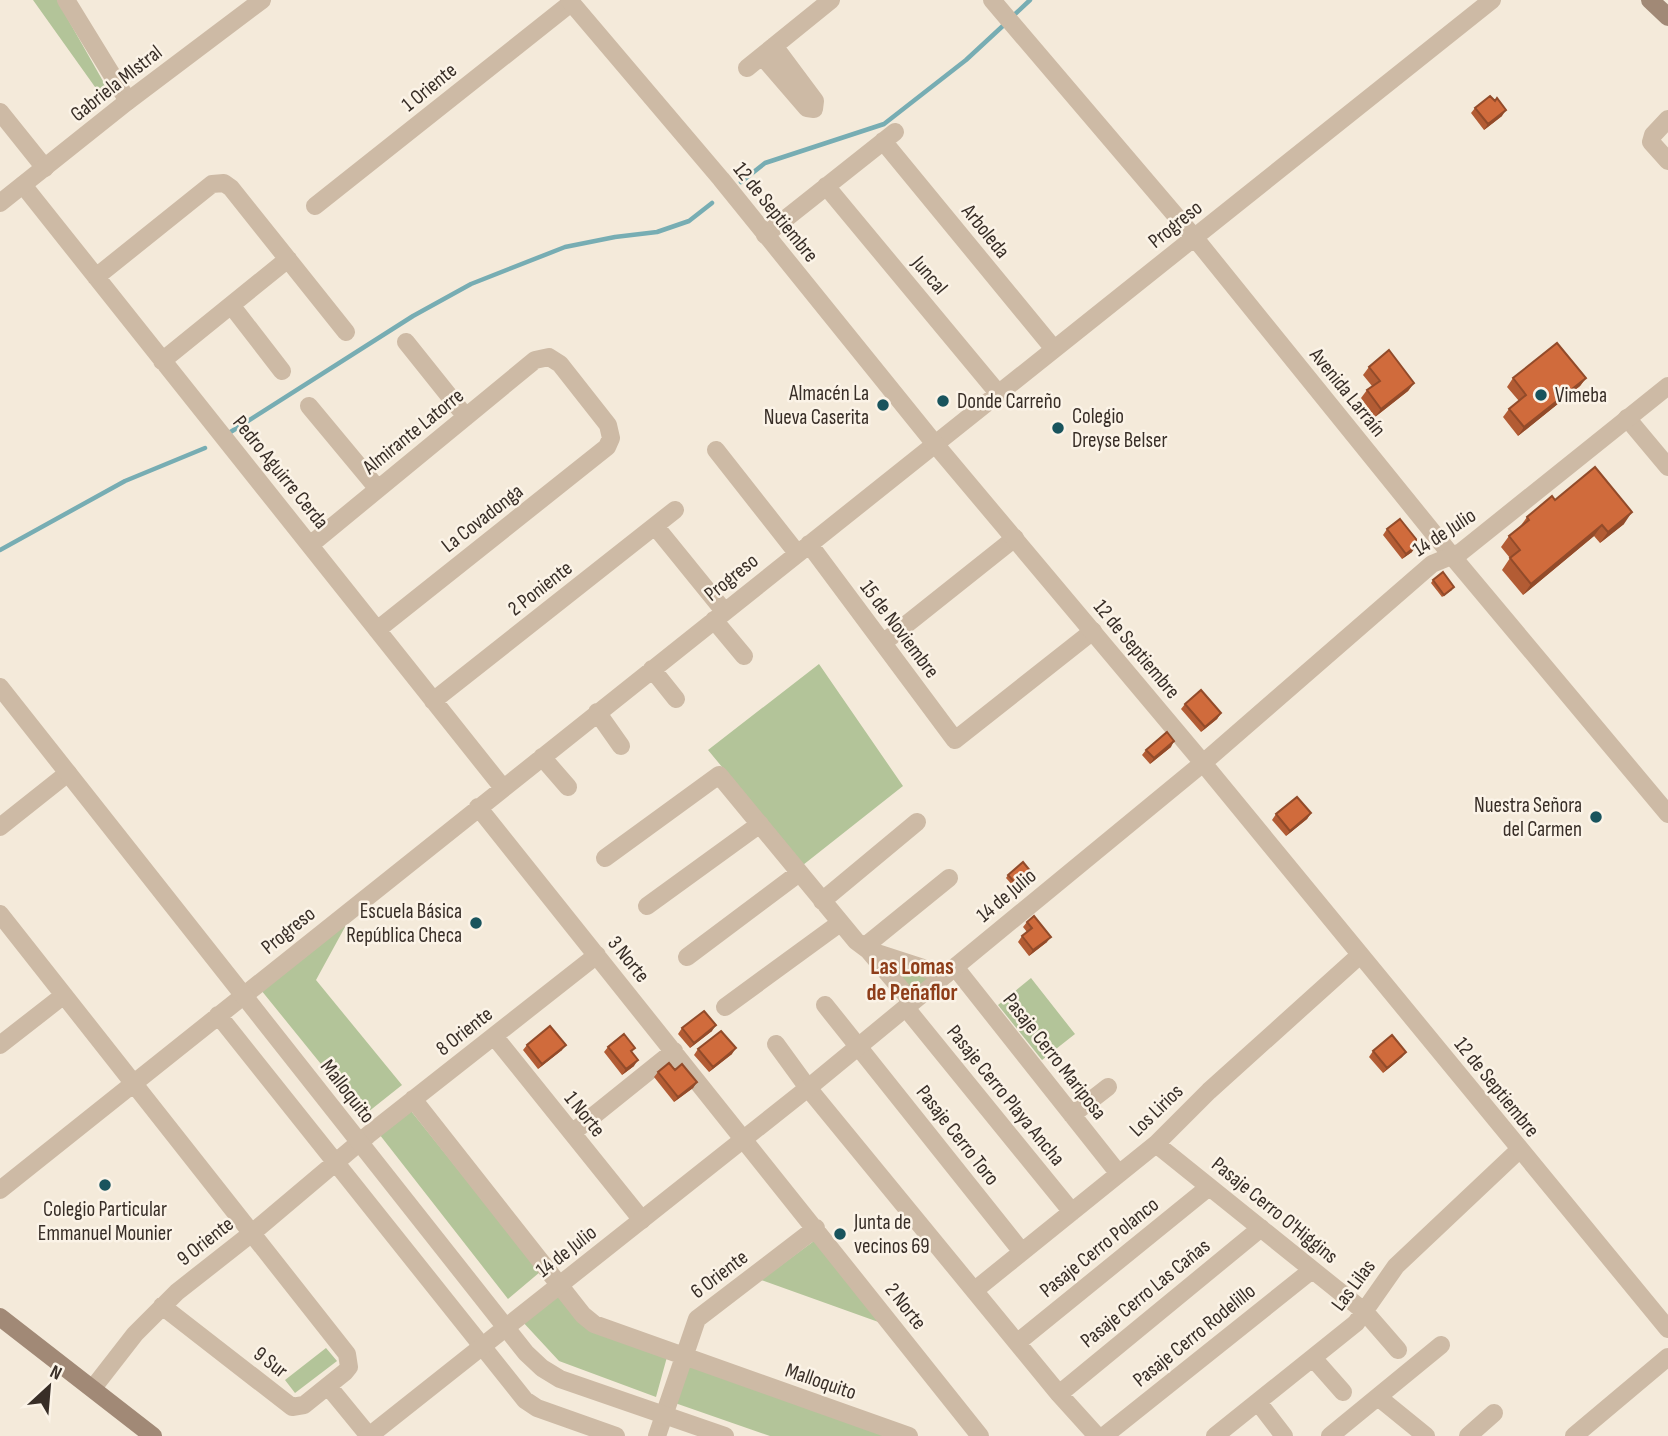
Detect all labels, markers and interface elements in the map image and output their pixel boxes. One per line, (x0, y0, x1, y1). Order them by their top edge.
street label: Gabriela MIstral (66, 40, 167, 127)
street label: 1 Oriente (397, 58, 462, 117)
street label: 12 de Septiembre (728, 157, 824, 267)
street label: Progreso (1143, 195, 1207, 254)
street label: Arboleda (956, 199, 1015, 263)
street label: Juncal (906, 250, 953, 300)
street label: Avenida Larraín (1304, 342, 1391, 442)
place label: Almacén La Nueva Caserita (764, 381, 869, 430)
street label: Almirante Latorre (357, 383, 469, 480)
place label: Vimeba (1555, 383, 1607, 408)
marker: Vimeba (1533, 387, 1549, 403)
place label: Donde Carreño (957, 389, 1061, 414)
marker: Donde Carreño (935, 393, 951, 409)
marker: Almacén La Nueva Caserita (875, 397, 891, 413)
place label: Colegio Dreyse Belser (1072, 404, 1167, 453)
street label: Pedro Aguirre Cerda (227, 411, 334, 534)
marker: Colegio Dreyse Belser (1050, 420, 1066, 436)
street label: La Covadonga (437, 479, 528, 558)
street label: 14 de Julio (1408, 503, 1480, 562)
street label: Progreso (699, 548, 763, 607)
street label: 2 Poniente (503, 556, 577, 621)
street label: 15 de Noviembre (855, 576, 944, 683)
street label: 12 de Septiembre (1088, 595, 1185, 704)
place label: Nuestra Señora del Carmen (1474, 793, 1582, 842)
marker: Nuestra Señora del Carmen (1588, 809, 1604, 825)
street label: 14 de Julio (971, 863, 1041, 927)
place label: Escuela Básica República Checa (346, 899, 462, 948)
street label: Progreso (256, 901, 320, 960)
marker: Escuela Básica República Checa (468, 915, 484, 931)
street label: 3 Norte (602, 931, 655, 988)
district label: Las Lomas de Peñaflor (866, 953, 958, 1007)
street label: Pasaje Cerro Mariposa (998, 988, 1112, 1124)
street label: 8 Oriente (431, 1002, 498, 1061)
street label: Pasaje Cerro Playa Ancha (941, 1020, 1070, 1171)
street label: 12 de Septiembre (1449, 1032, 1545, 1142)
street label: Malloquito (315, 1055, 380, 1128)
street label: Los Lirios (1124, 1079, 1188, 1142)
street label: Pasaje Cerro Toro (911, 1080, 1004, 1190)
street label: 1 Norte (559, 1087, 610, 1142)
street label: Pasaje Cerro O'Higgins (1206, 1152, 1343, 1269)
marker: Colegio Particular Emmanuel Mounier (97, 1177, 113, 1193)
street label: Pasaje Cerro Polanco (1035, 1192, 1164, 1303)
place label: Colegio Particular Emmanuel Mounier (38, 1197, 172, 1246)
place label: Junta de vecinos 69 (853, 1210, 930, 1259)
street label: 9 Oriente (172, 1211, 239, 1271)
street label: 14 de Julio (531, 1220, 602, 1283)
marker: Junta de vecinos 69 (832, 1226, 848, 1242)
street label: Pasaje Cerro Las Cañas (1076, 1234, 1215, 1353)
street label: 6 Oriente (686, 1245, 753, 1304)
street label: Las Lilas (1326, 1255, 1381, 1316)
street label: 2 Norte (880, 1278, 932, 1335)
street label: Pasaje Cerro Rodelillo (1128, 1278, 1261, 1392)
street label: 9 Sur (249, 1341, 293, 1383)
north arrow (14, 1352, 84, 1422)
street label: Malloquito (782, 1358, 860, 1405)
text: N (46, 1361, 65, 1386)

